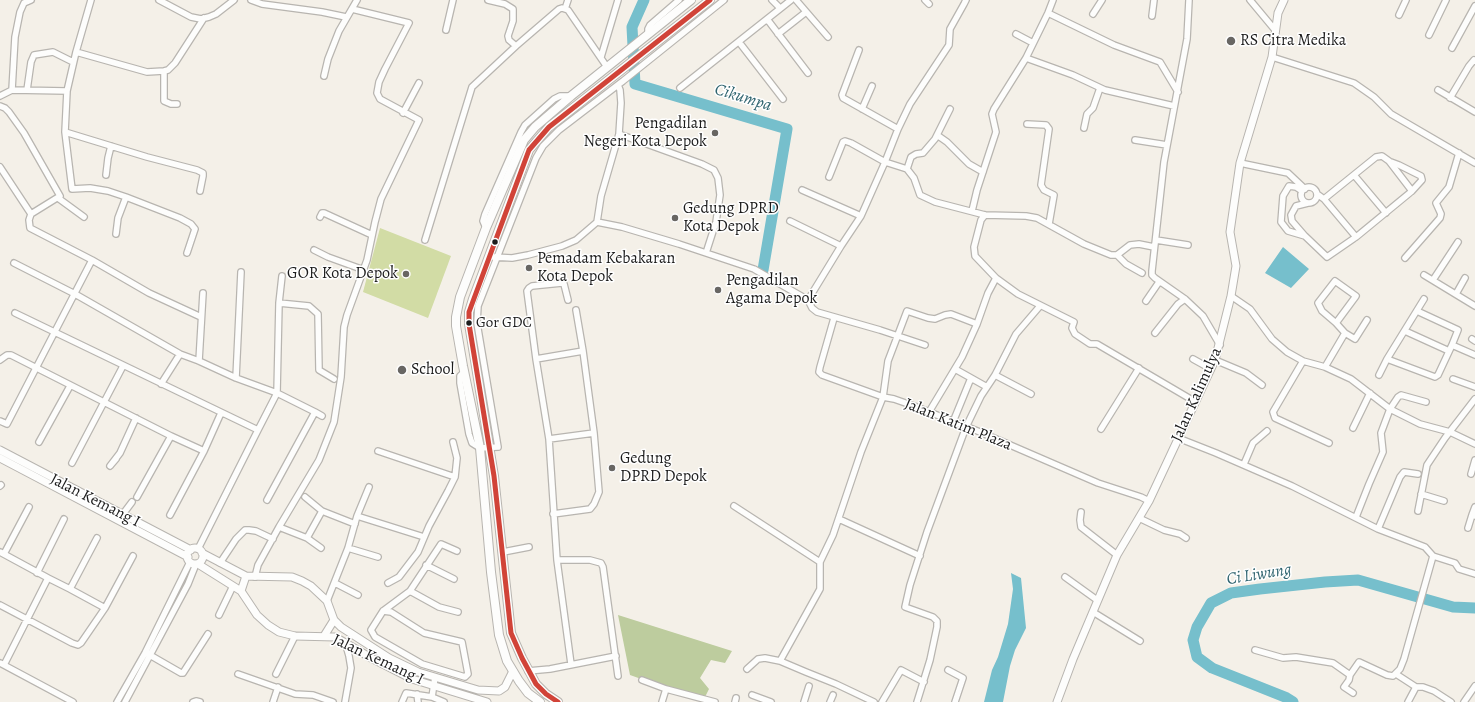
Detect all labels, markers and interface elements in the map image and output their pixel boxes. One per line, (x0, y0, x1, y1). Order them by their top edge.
place label: RS Citra Medika (1240, 31, 1346, 51)
marker: RS Citra Medika (1225, 35, 1237, 47)
water label: Cikumpa (712, 80, 774, 116)
place label: Pengadilan Negeri Kota Depok (584, 114, 707, 152)
marker: Pengadilan Negeri Kota Depok (710, 128, 720, 138)
place label: Gedung DPRD Kota Depok (683, 199, 779, 237)
marker: Gedung DPRD Kota Depok (670, 213, 680, 223)
unlabelled marker (490, 237, 500, 247)
place label: Pemadam Kebakaran Kota Depok (537, 249, 675, 287)
marker: Pemadam Kebakaran Kota Depok (524, 263, 534, 273)
place label: GOR Kota Depok (287, 264, 398, 284)
marker: GOR Kota Depok (401, 269, 411, 279)
place label: Pengadilan Agama Depok (726, 271, 817, 309)
marker: Pengadilan Agama Depok (713, 285, 723, 295)
place label: Gor GDC (476, 314, 532, 332)
marker: Gor GDC (464, 318, 474, 328)
street label: Jalan Kalimulya (1168, 345, 1226, 445)
place label: School (411, 360, 454, 380)
marker: School (396, 364, 408, 376)
street label: Jalan Katim Plaza (902, 395, 1014, 455)
place label: Gedung DPRD Depok (620, 449, 707, 487)
marker: Gedung DPRD Depok (607, 463, 617, 473)
street label: Jalan Kemang I (47, 470, 143, 532)
water label: Ci Liwung (1225, 560, 1293, 590)
street label: Jalan Kemang I (329, 630, 427, 690)

